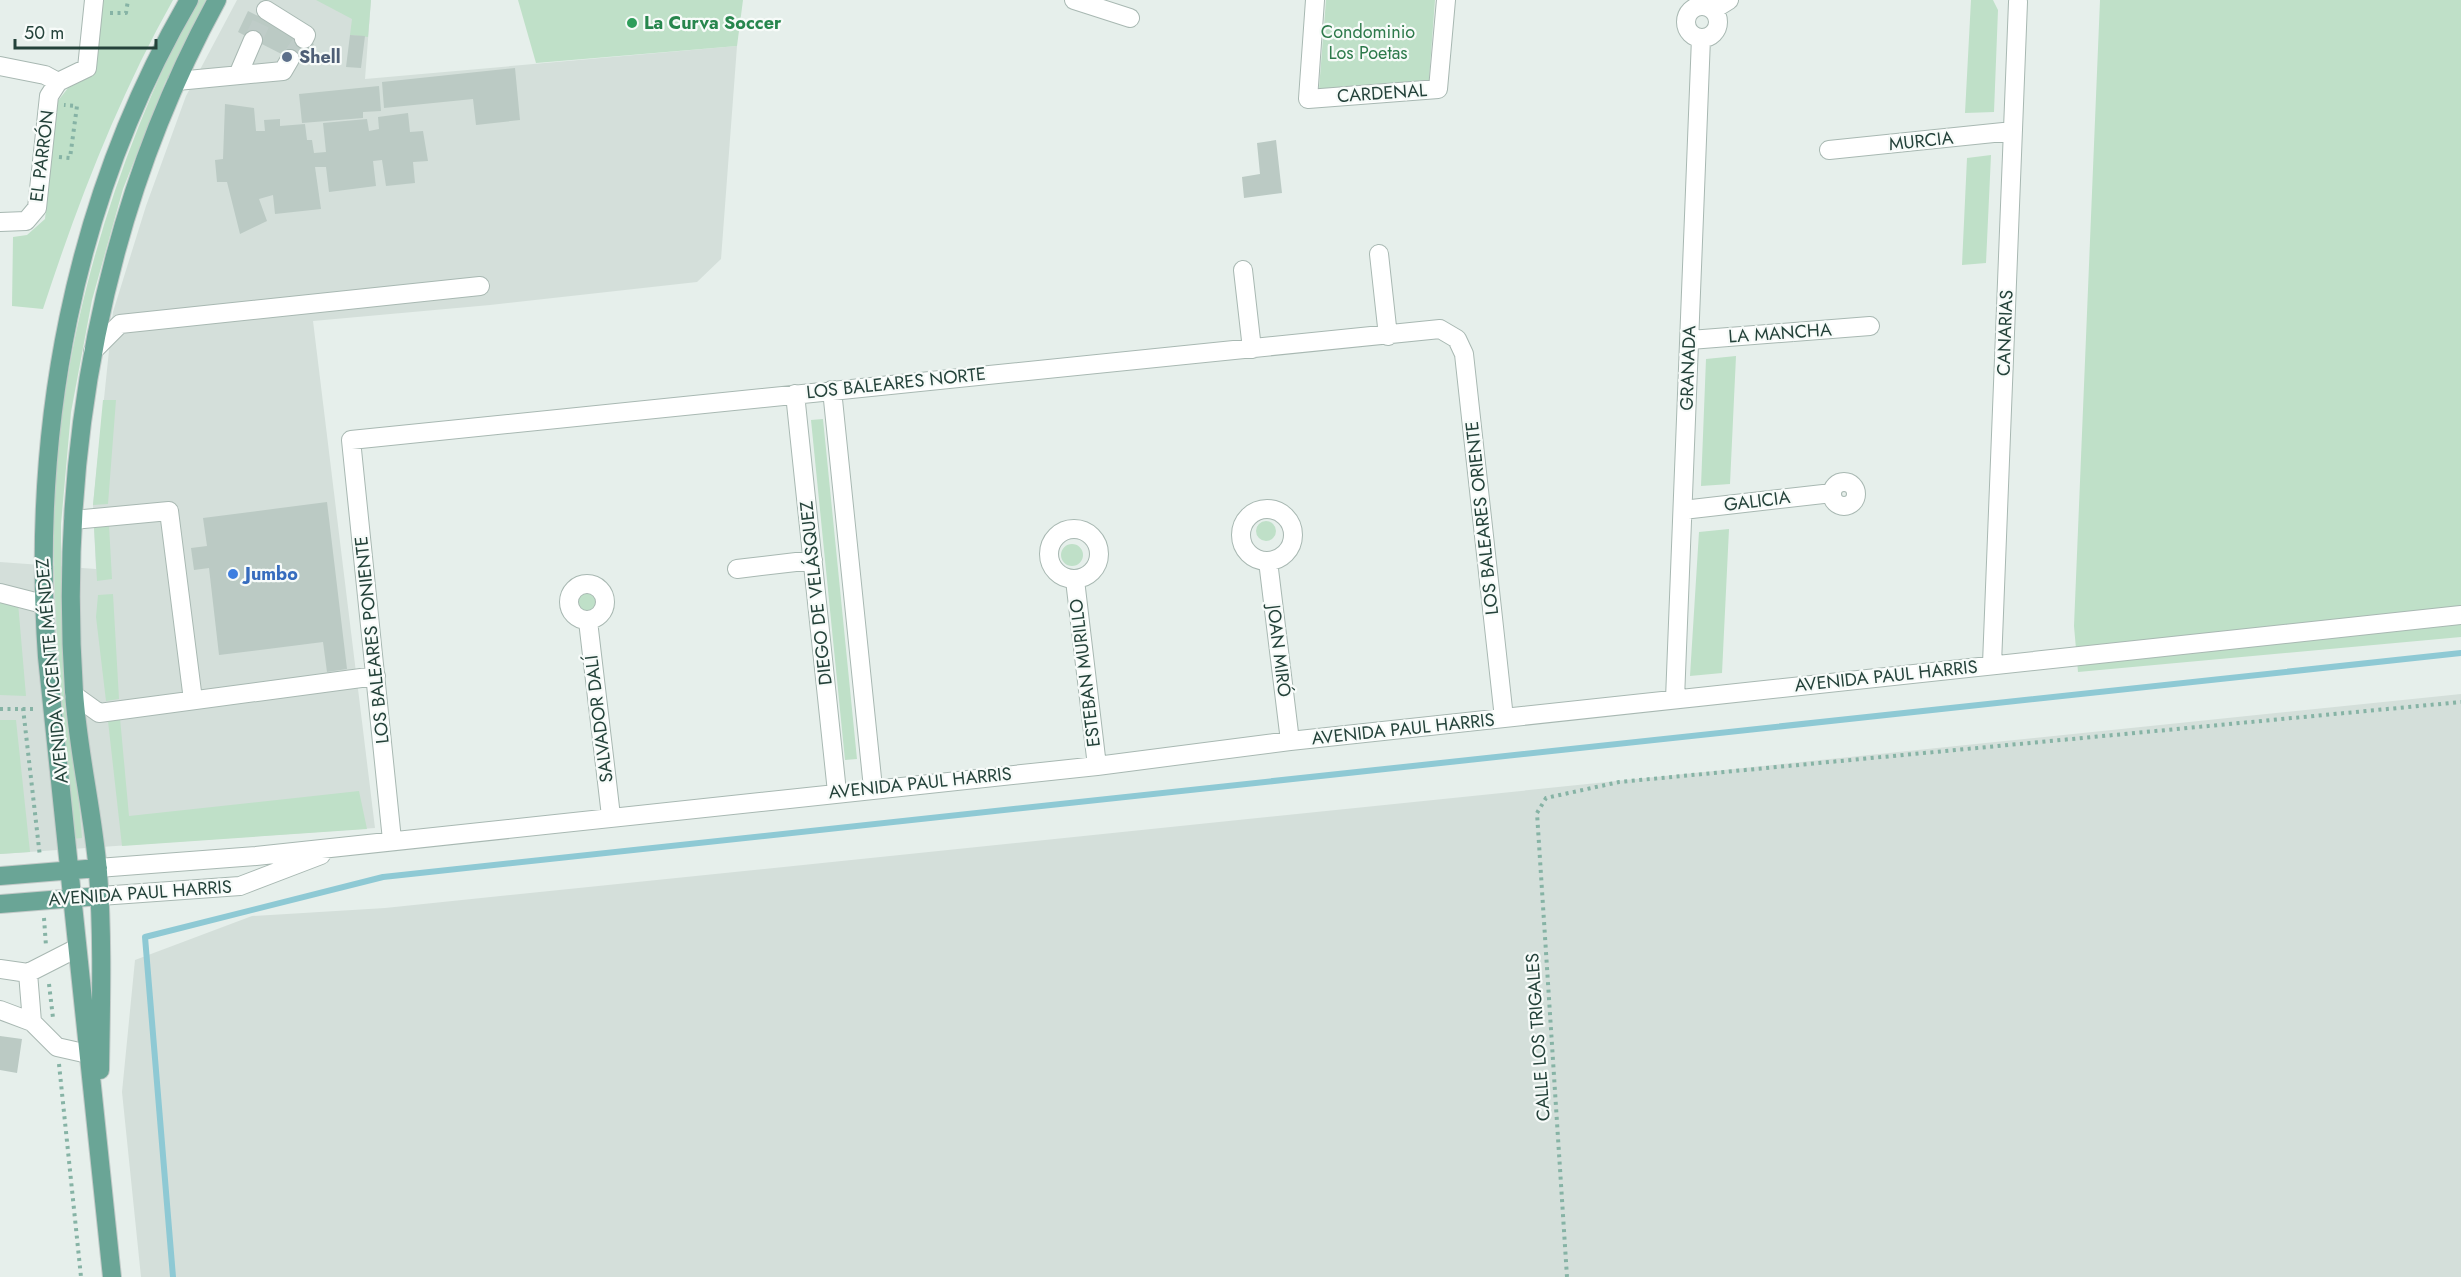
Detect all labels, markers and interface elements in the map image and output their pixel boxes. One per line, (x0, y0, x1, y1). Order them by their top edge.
place label: La Curva Soccer (644, 10, 782, 36)
scale bar (15, 12, 156, 50)
marker: La Curva Soccer (625, 16, 639, 30)
park label: Condominio Los Poetas (1321, 19, 1415, 66)
text: 50 m (24, 20, 64, 46)
place label: Shell (299, 44, 341, 70)
marker: Shell (280, 50, 294, 64)
street label: CARDENAL (1336, 77, 1428, 109)
street label: EL PARRÓN (23, 109, 61, 203)
street label: MURCIA (1888, 125, 1955, 157)
street label: CANARIAS (1991, 289, 2019, 376)
street label: LA MANCHA (1728, 316, 1833, 350)
street label: GRANADA (1674, 325, 1702, 411)
street label: LOS BALEARES NORTE (805, 361, 987, 405)
street label: LOS BALEARES ORIENTE (1459, 420, 1505, 616)
street label: GALICIA (1722, 484, 1792, 518)
street label: DIEGO DE VELÁSQUEZ (793, 499, 839, 686)
street label: LOS BALEARES PONIENTE (348, 535, 396, 745)
street label: AVENIDA VICENTE MÉNDEZ (29, 557, 75, 785)
place label: Jumbo (242, 561, 298, 587)
marker: Jumbo (226, 567, 240, 581)
street label: ESTEBAN MURILLO (1063, 597, 1107, 749)
street label: JOAN MIRÓ (1260, 602, 1298, 699)
street label: SALVADOR DALÍ (578, 653, 620, 784)
street label: AVENIDA PAUL HARRIS (1793, 653, 1979, 699)
street label: AVENIDA PAUL HARRIS (1310, 706, 1496, 752)
street label: AVENIDA PAUL HARRIS (827, 760, 1013, 806)
street label: AVENIDA PAUL HARRIS (47, 874, 233, 912)
street label: CALLE LOS TRIGALES (1519, 952, 1557, 1122)

